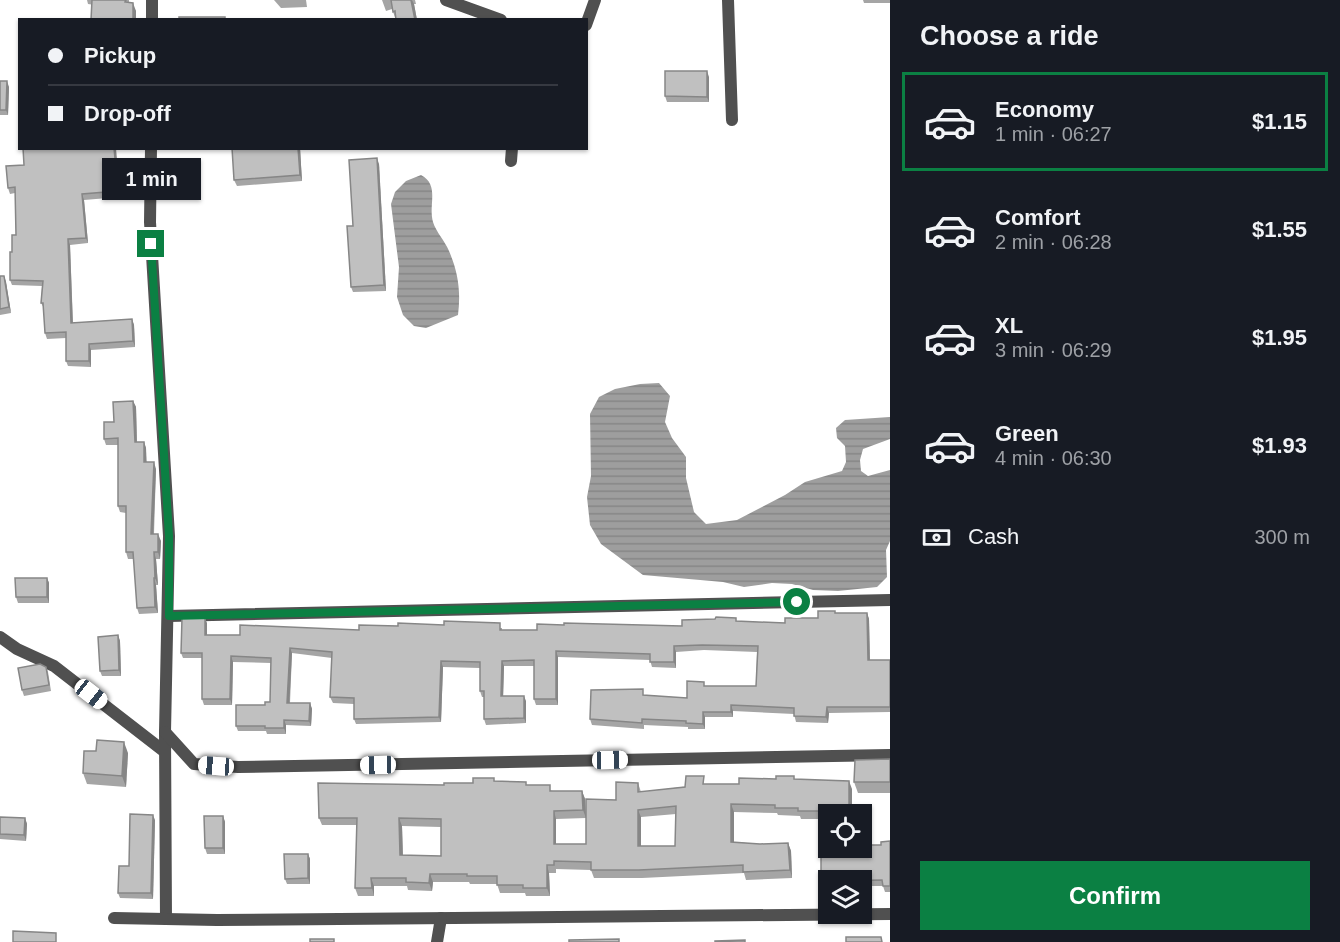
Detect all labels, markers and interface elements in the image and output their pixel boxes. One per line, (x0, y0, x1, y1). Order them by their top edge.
text: Choose a ride (920, 21, 1099, 51)
text: Pickup (84, 43, 156, 68)
icon: car (923, 95, 977, 149)
text: Economy (995, 97, 1094, 122)
text: Drop-off (84, 101, 171, 126)
text: $1.15 (1252, 109, 1307, 134)
text: 1 min · 06:27 (995, 123, 1112, 145)
callout: 1 min (102, 157, 201, 199)
text: 1 min (125, 168, 178, 190)
icon: car (923, 203, 977, 257)
text: Comfort (995, 205, 1081, 230)
text: $1.55 (1252, 217, 1307, 242)
route end (137, 230, 164, 257)
text: 2 min · 06:28 (995, 231, 1112, 253)
icon: car (923, 311, 977, 365)
text: XL (995, 313, 1023, 338)
text: $1.95 (1252, 325, 1307, 350)
text: 3 min · 06:29 (995, 339, 1112, 361)
icon: car (923, 419, 977, 473)
text: Green (995, 421, 1059, 446)
text: $1.93 (1252, 433, 1307, 458)
text: 4 min · 06:30 (995, 447, 1112, 469)
icon: cash (920, 521, 953, 554)
text: Cash (968, 524, 1019, 549)
text: 300 m (1254, 526, 1310, 548)
route start (783, 588, 810, 615)
car (71, 676, 111, 712)
car (592, 751, 628, 769)
car (197, 756, 235, 776)
car (360, 756, 396, 774)
map controls (818, 804, 872, 924)
button: locate (818, 804, 872, 858)
button: Confirm (920, 861, 1310, 930)
button: layers (818, 870, 872, 924)

